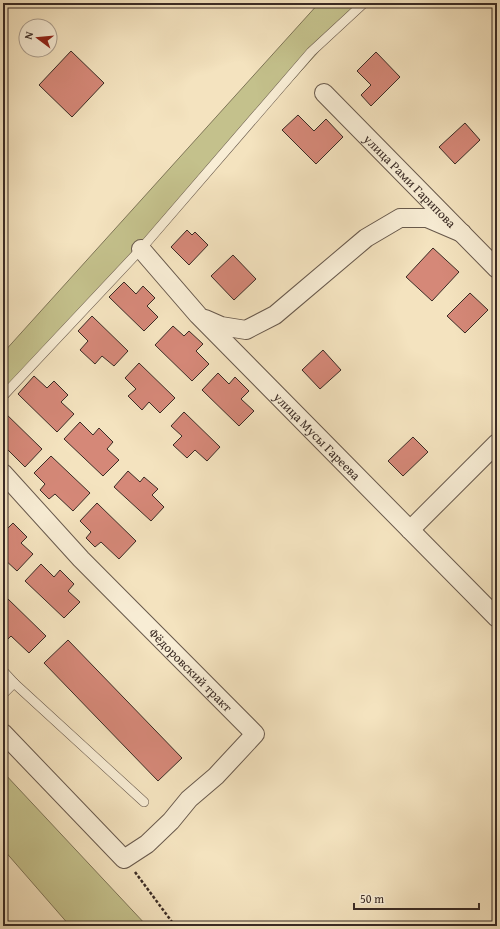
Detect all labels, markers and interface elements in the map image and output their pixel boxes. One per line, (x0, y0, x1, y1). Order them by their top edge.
north arrow (18, 18, 58, 58)
text: N (20, 29, 37, 41)
street label: улица Рами Гарипова (359, 129, 461, 233)
street label: улица Мусы Гареева (268, 387, 365, 485)
street label: Фёдоровский тракт (144, 624, 237, 717)
scale bar (354, 885, 479, 911)
text: 50 m (360, 890, 384, 907)

